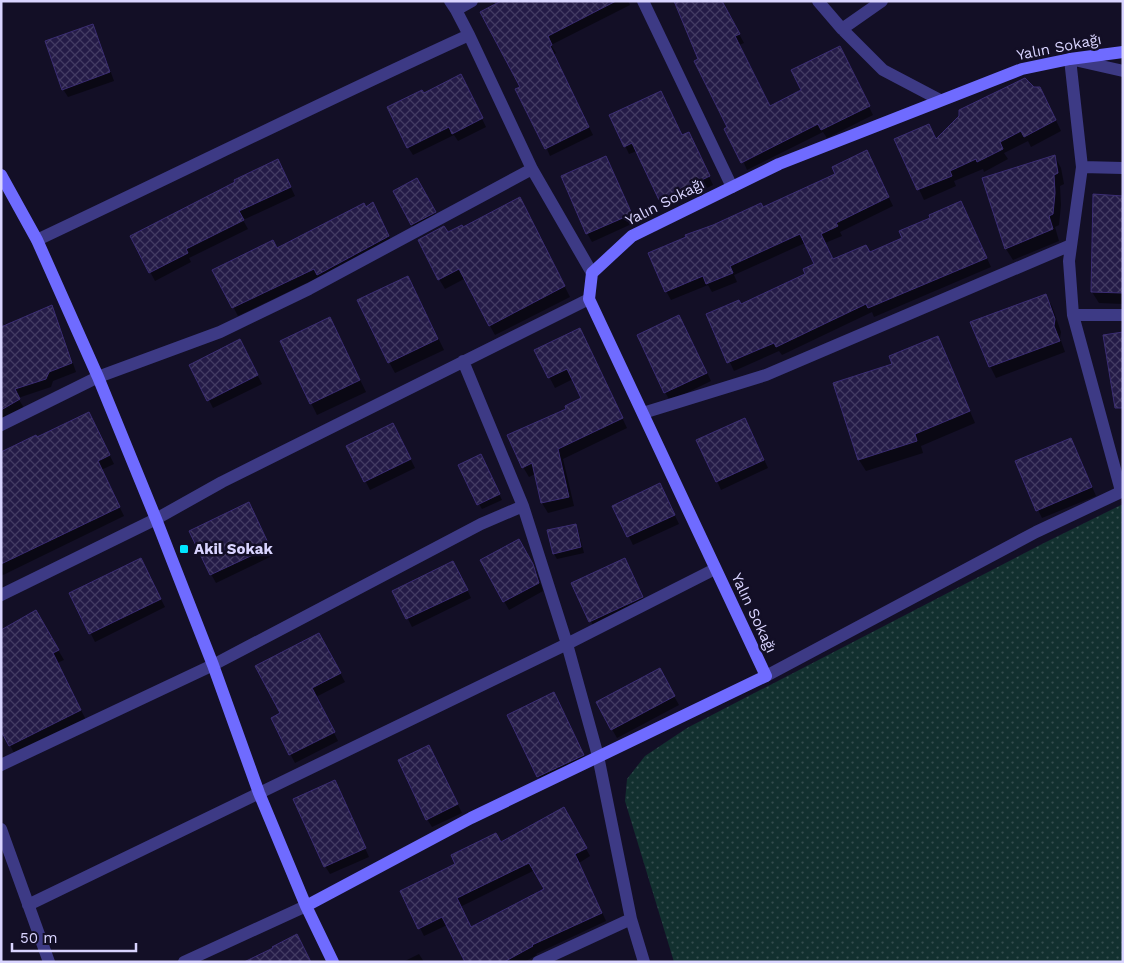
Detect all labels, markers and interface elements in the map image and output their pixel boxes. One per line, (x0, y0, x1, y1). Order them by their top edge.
street label: Yalın Sokağı (1015, 30, 1103, 64)
street label: Yalın Sokağı (623, 174, 707, 230)
place label: Akil Sokak (194, 540, 273, 558)
marker: Akil Sokak (178, 543, 190, 555)
street label: Yalın Sokağı (728, 570, 780, 656)
scale bar (12, 920, 136, 952)
text: 50 m (20, 929, 57, 947)

